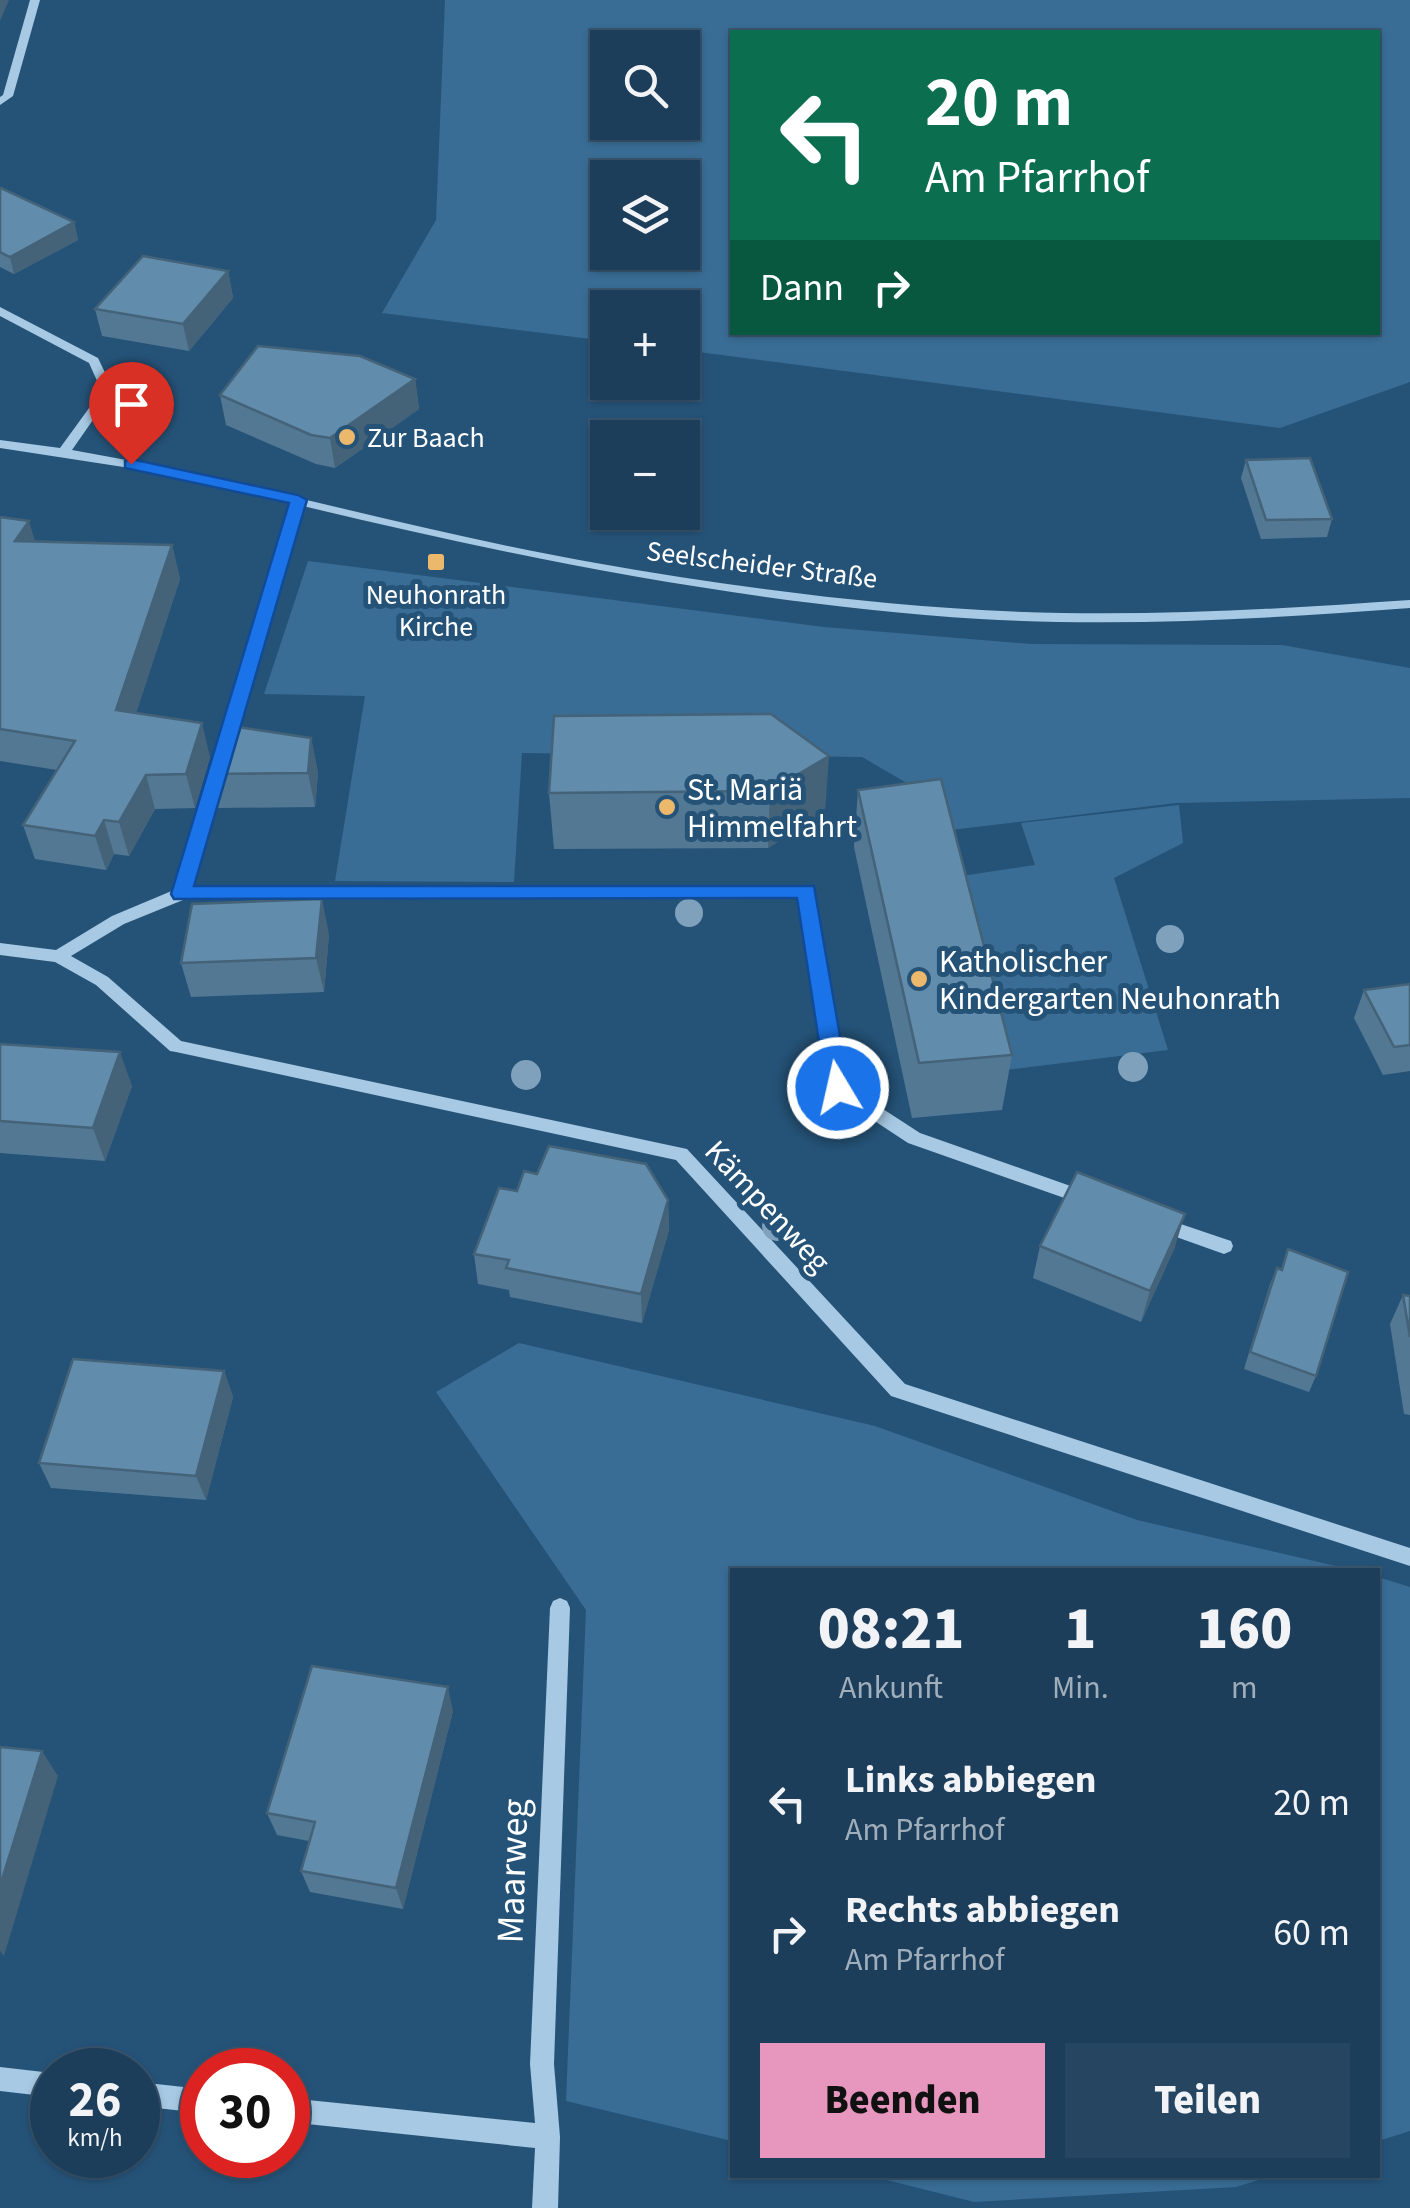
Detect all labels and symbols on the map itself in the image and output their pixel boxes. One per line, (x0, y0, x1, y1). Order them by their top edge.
pin (89, 362, 174, 465)
place label: Zur Baach (367, 418, 485, 458)
marker: Zur Baach (336, 426, 358, 448)
street label: Seelscheider Straße (644, 531, 879, 599)
marker: Neuhonrath Kirche (425, 551, 447, 573)
place label: Neuhonrath Kirche (366, 575, 506, 647)
place label: St. Mariä Himmelfahrt (687, 767, 857, 850)
marker: St. Mariä Himmelfahrt (656, 796, 678, 818)
place label: Katholischer Kindergarten Neuhonrath (939, 939, 1281, 1022)
marker: Katholischer Kindergarten Neuhonrath (908, 968, 930, 990)
position arrow (786, 1036, 890, 1140)
street label: Kämpenweg (694, 1130, 841, 1283)
street label: Maarweg (483, 1798, 543, 1944)
speed limit sign: 30 (180, 2048, 310, 2178)

